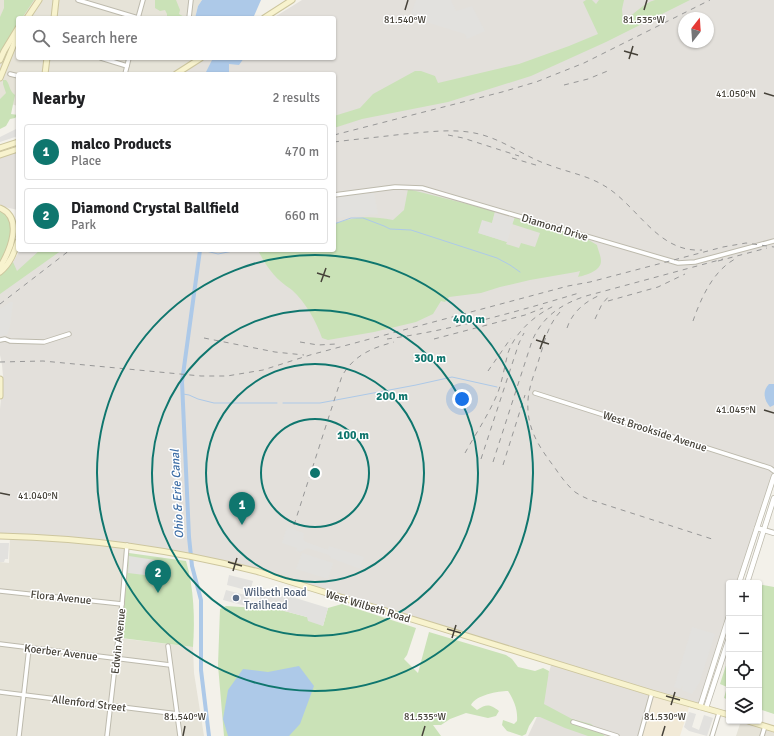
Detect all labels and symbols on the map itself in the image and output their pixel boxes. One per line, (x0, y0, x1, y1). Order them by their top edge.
north arrow (678, 12, 714, 48)
text: 81.540°W (384, 14, 426, 26)
text: 81.535°W (623, 14, 665, 26)
text: 41.050°N (716, 88, 756, 100)
street label: Diamond Drive (520, 211, 590, 244)
text: 400 m (453, 312, 485, 327)
text: 300 m (414, 351, 446, 366)
text: 200 m (376, 389, 408, 404)
your location (452, 389, 472, 409)
text: 41.045°N (716, 404, 756, 416)
street label: West Brookside Avenue (601, 408, 709, 454)
text: 100 m (337, 428, 369, 443)
water label: Ohio & Erie Canal (168, 447, 187, 539)
centre of rings (308, 466, 322, 480)
text: 41.040°N (18, 490, 58, 502)
pin: 1 (229, 492, 255, 525)
pin: 2 (145, 560, 171, 593)
place label: Wilbeth Road Trailhead (244, 586, 307, 612)
street label: West Wilbeth Road (324, 587, 412, 626)
street label: Flora Avenue (30, 588, 92, 607)
marker: Wilbeth Road Trailhead (231, 593, 241, 603)
street label: Edwin Avenue (109, 608, 128, 674)
street label: Koerber Avenue (24, 642, 98, 663)
street label: Allenford Street (51, 693, 127, 715)
text: 81.540°W (164, 711, 206, 723)
text: 81.535°W (404, 711, 446, 723)
text: 81.530°W (644, 711, 686, 723)

